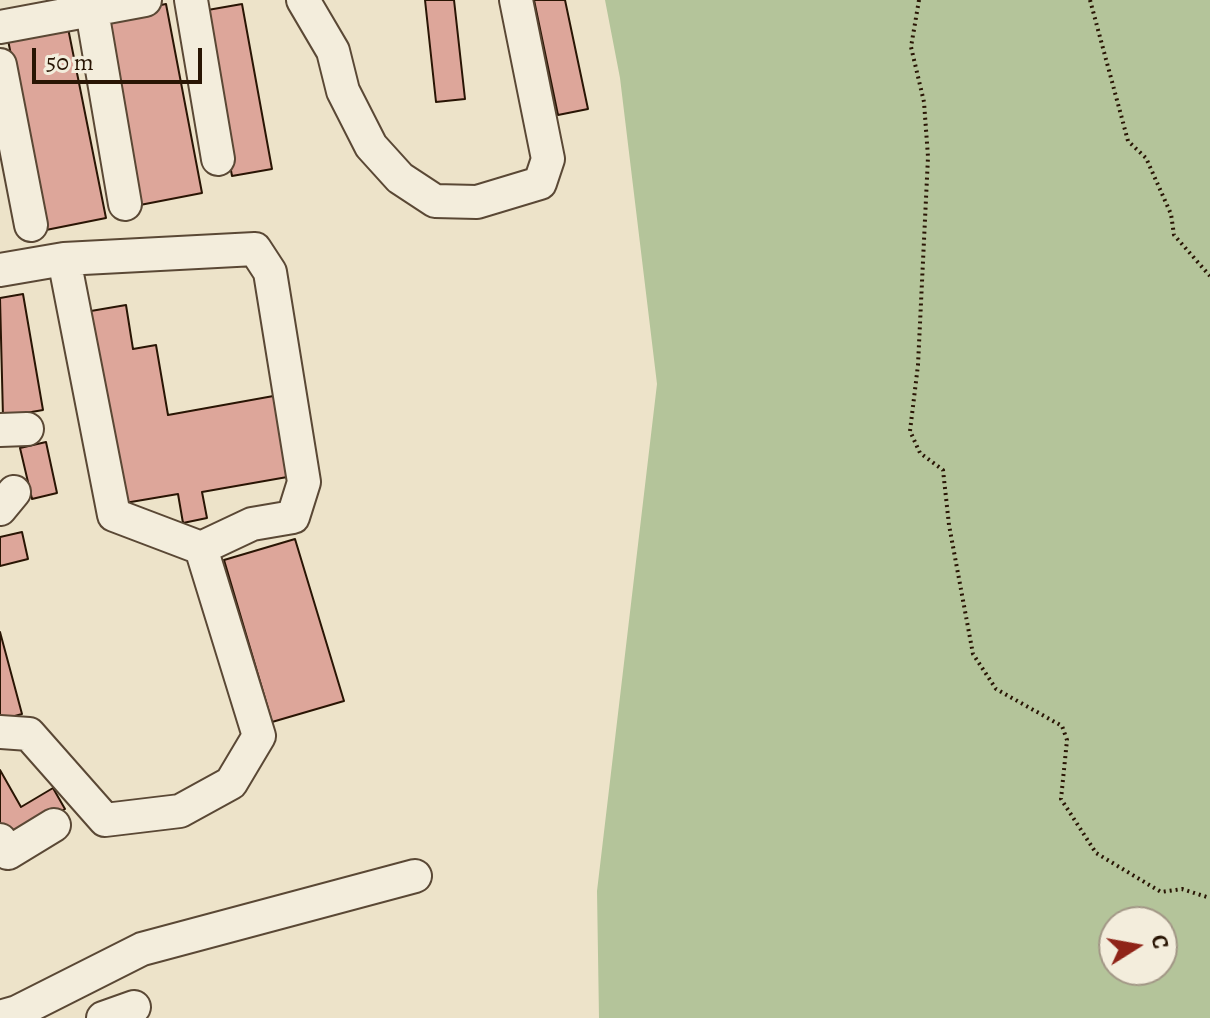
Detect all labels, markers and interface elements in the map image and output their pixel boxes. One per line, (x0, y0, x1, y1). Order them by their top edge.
scale bar (36, 32, 206, 82)
text: 50 m (46, 46, 94, 78)
north arrow (1098, 906, 1178, 986)
text: С (1144, 932, 1176, 951)

